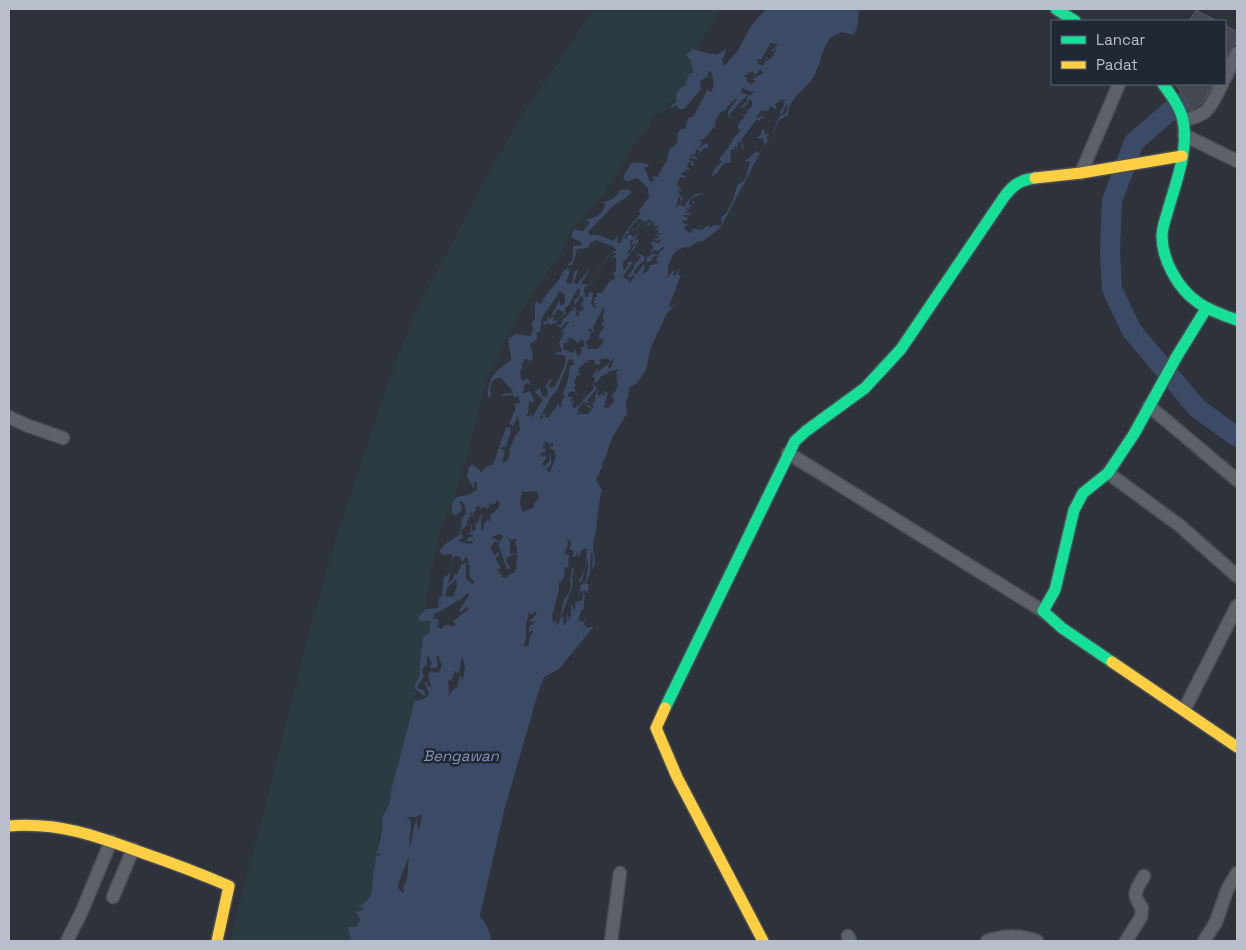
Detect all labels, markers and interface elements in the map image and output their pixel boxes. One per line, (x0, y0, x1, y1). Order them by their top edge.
legend (1051, 20, 1226, 85)
text: Lancar (1096, 30, 1146, 49)
text: Padat (1096, 55, 1138, 74)
water label: Bengawan (423, 746, 500, 765)

